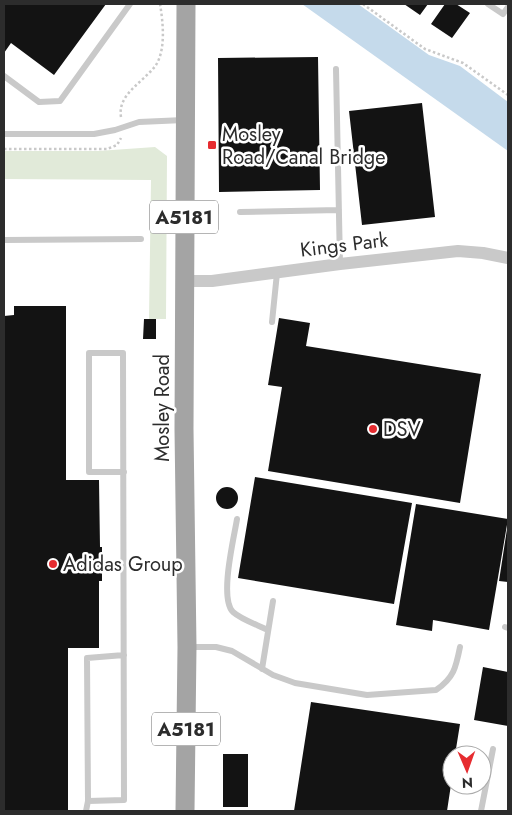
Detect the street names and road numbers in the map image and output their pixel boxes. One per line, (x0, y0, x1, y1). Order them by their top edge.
road number: A5181 (150, 200, 218, 233)
street label: Kings Park (299, 225, 390, 265)
street label: Mosley Road (148, 354, 177, 462)
road number: A5181 (152, 712, 220, 746)

